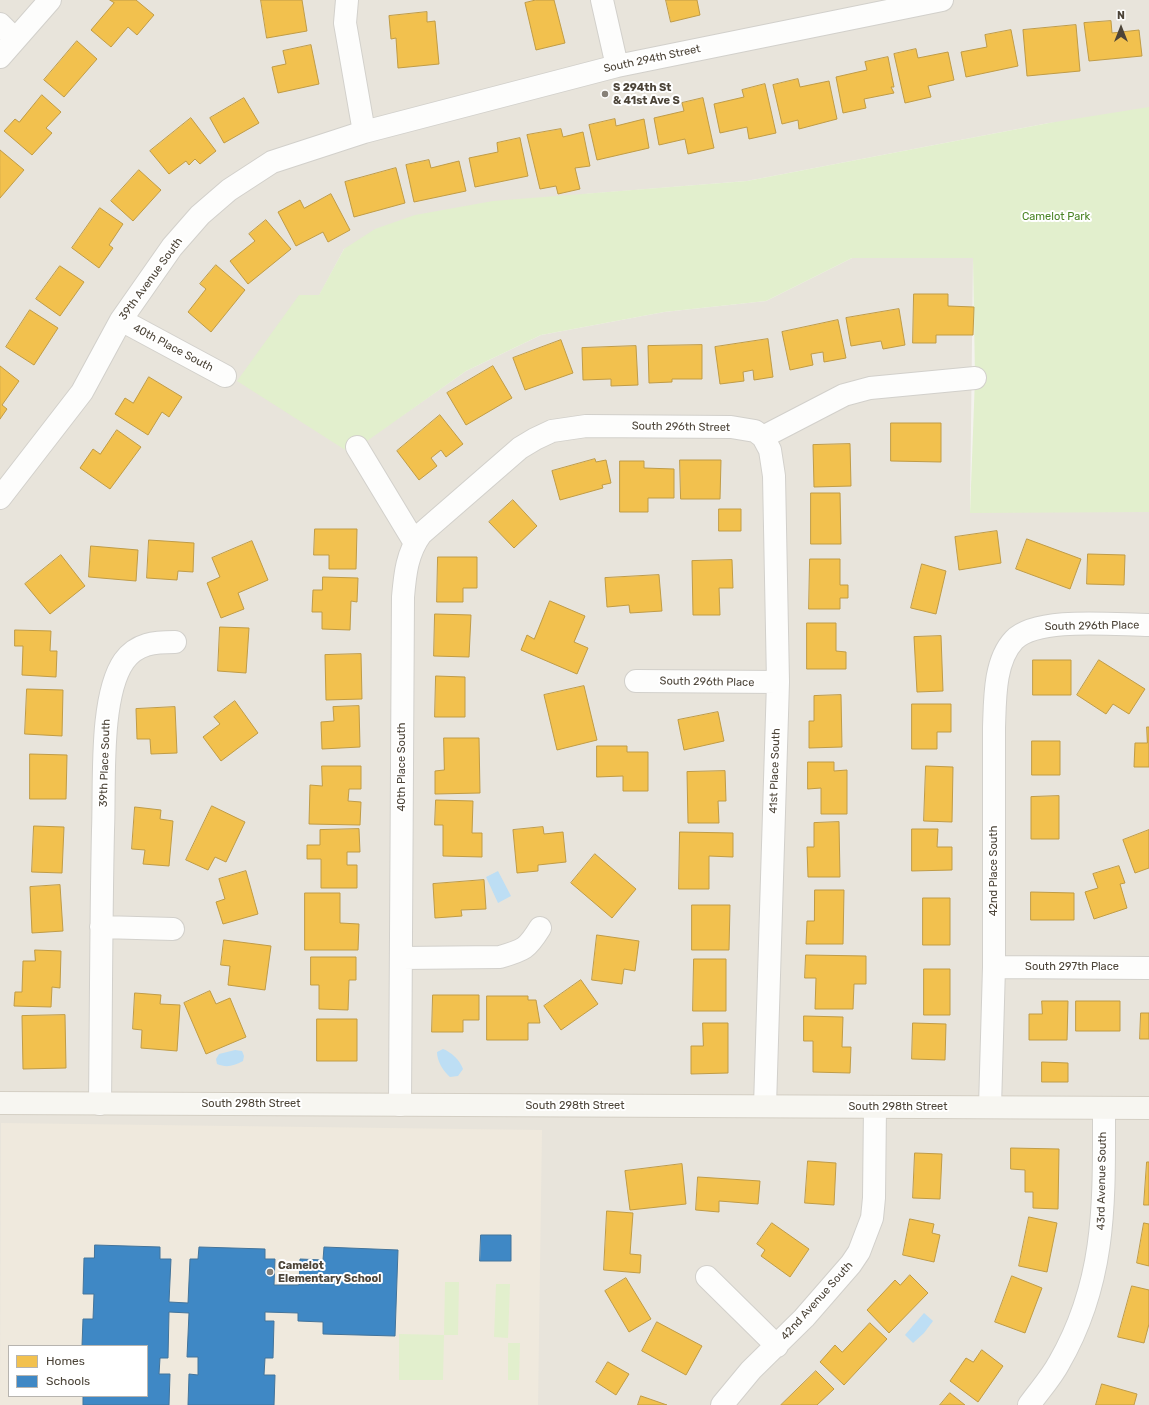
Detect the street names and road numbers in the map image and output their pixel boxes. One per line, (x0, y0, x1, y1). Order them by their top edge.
street label: South 294th Street (602, 42, 702, 76)
street label: 39th Avenue South (117, 235, 185, 323)
street label: 40th Place South (131, 321, 215, 375)
street label: South 296th Street (632, 420, 730, 434)
street label: South 296th Place (1045, 619, 1139, 633)
street label: South 296th Place (660, 675, 754, 689)
street label: 39th Place South (97, 719, 113, 807)
street label: 40th Place South (395, 722, 409, 812)
street label: 41st Place South (767, 728, 783, 814)
street label: 42nd Place South (987, 826, 1001, 916)
street label: South 297th Place (1025, 960, 1119, 974)
street label: South 298th Street (202, 1097, 300, 1111)
street label: South 298th Street (526, 1099, 624, 1113)
street label: South 298th Street (849, 1100, 947, 1114)
street label: 43rd Avenue South (1095, 1132, 1109, 1230)
street label: 42nd Avenue South (778, 1259, 856, 1343)

